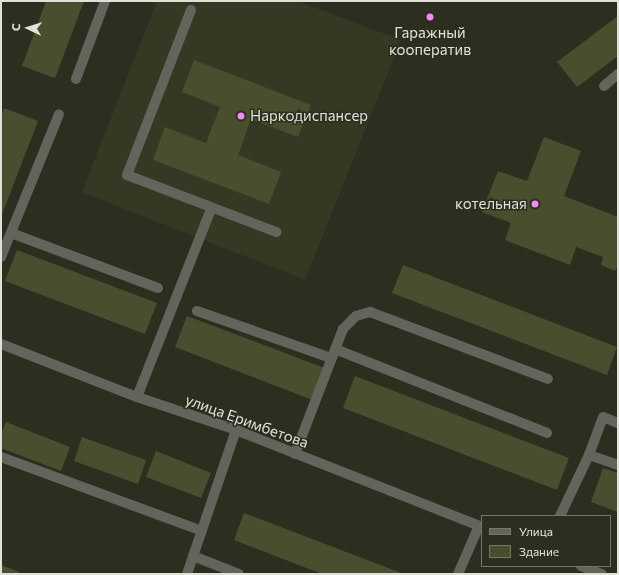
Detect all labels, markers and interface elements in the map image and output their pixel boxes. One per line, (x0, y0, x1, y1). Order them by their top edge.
north arrow (8, 8, 48, 48)
marker: Гаражный кооператив (425, 12, 435, 22)
text: С (9, 23, 22, 31)
place label: Гаражный кооператив (389, 23, 471, 58)
place label: Наркодиспансер (250, 107, 368, 125)
marker: Наркодиспансер (235, 110, 247, 122)
place label: котельная (455, 195, 527, 213)
marker: котельная (530, 199, 540, 209)
street label: улица Еримбетова (183, 390, 311, 452)
legend (481, 515, 611, 567)
text: Улица (519, 524, 553, 538)
text: Здание (519, 544, 559, 558)

